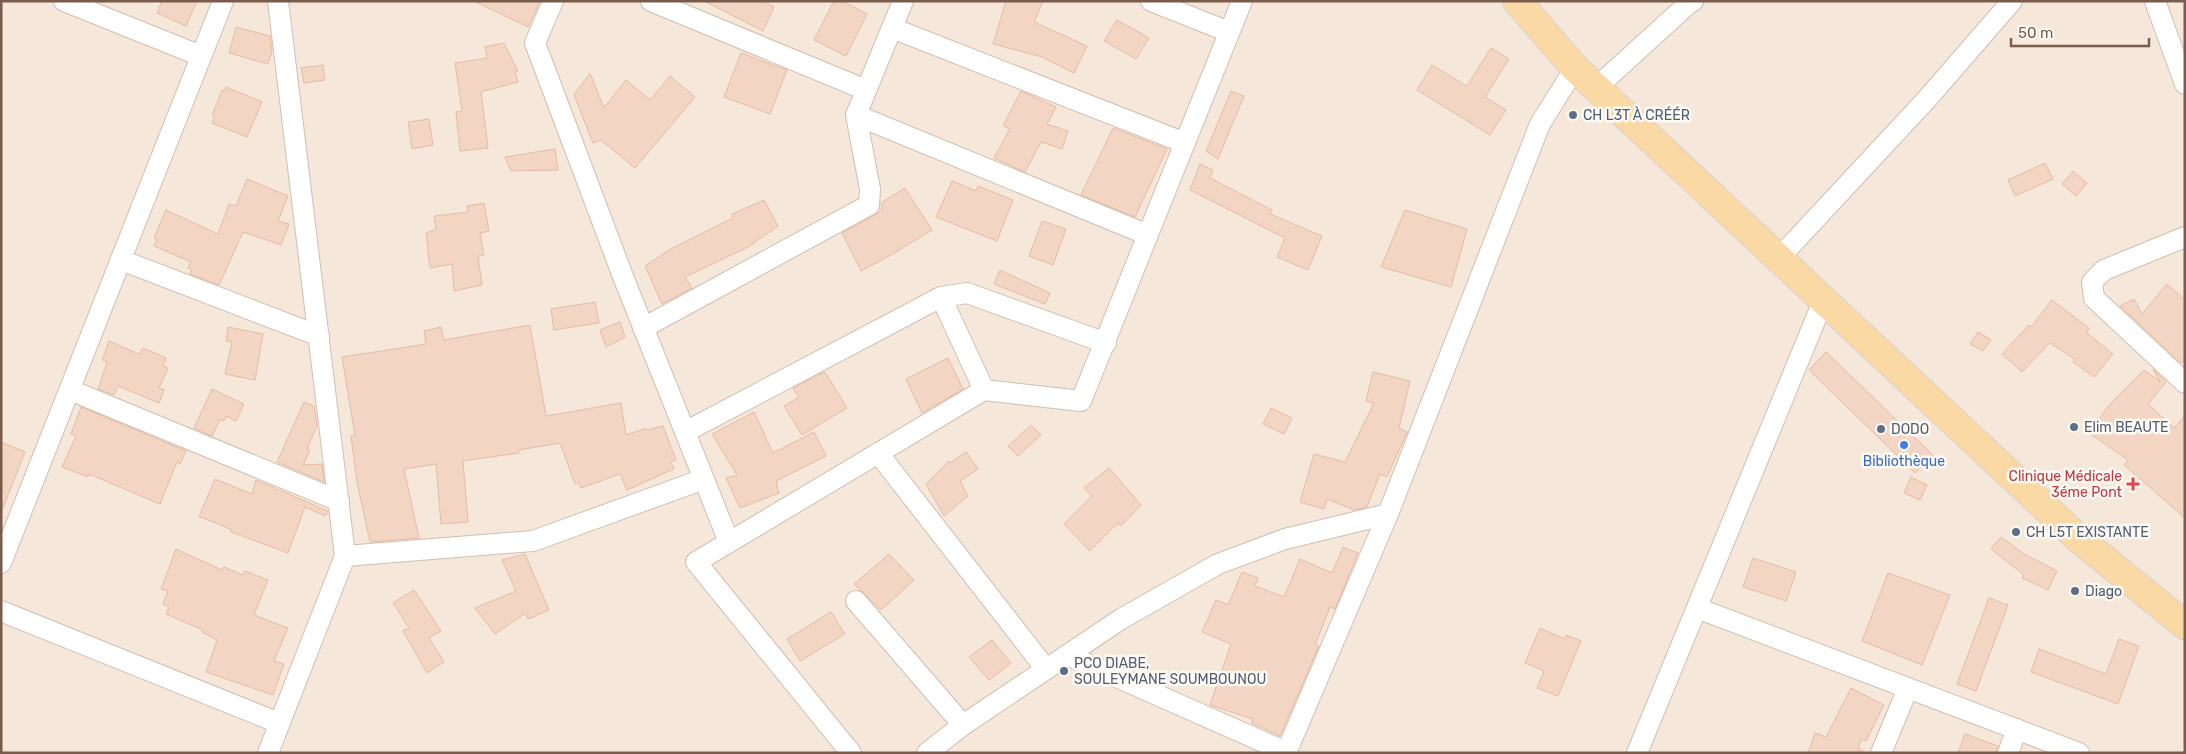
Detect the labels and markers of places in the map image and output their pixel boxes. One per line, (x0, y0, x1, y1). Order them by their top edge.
place label: CH L3T À CRÉÉR (1583, 106, 1690, 124)
marker: CH L3T À CRÉÉR (1567, 109, 1579, 121)
place label: Elim BEAUTE (2084, 419, 2169, 436)
place label: DODO (1891, 421, 1929, 438)
marker: Elim BEAUTE (2068, 421, 2080, 433)
marker: DODO (1875, 423, 1887, 435)
marker: Bibliothèque (1898, 439, 1910, 451)
place label: Bibliothèque (1863, 453, 1945, 470)
place label: Clinique Médicale 3éme Pont (2009, 468, 2123, 501)
marker: Clinique Médicale 3éme Pont (2126, 477, 2140, 491)
place label: CH L5T EXISTANTE (2026, 524, 2149, 541)
marker: CH L5T EXISTANTE (2010, 526, 2022, 538)
place label: Diago (2085, 583, 2122, 600)
marker: Diago (2069, 585, 2081, 597)
place label: PCO DIABE, SOULEYMANE SOUMBOUNOU (1074, 655, 1266, 688)
marker: PCO DIABE, SOULEYMANE SOUMBOUNOU (1058, 665, 1070, 677)

